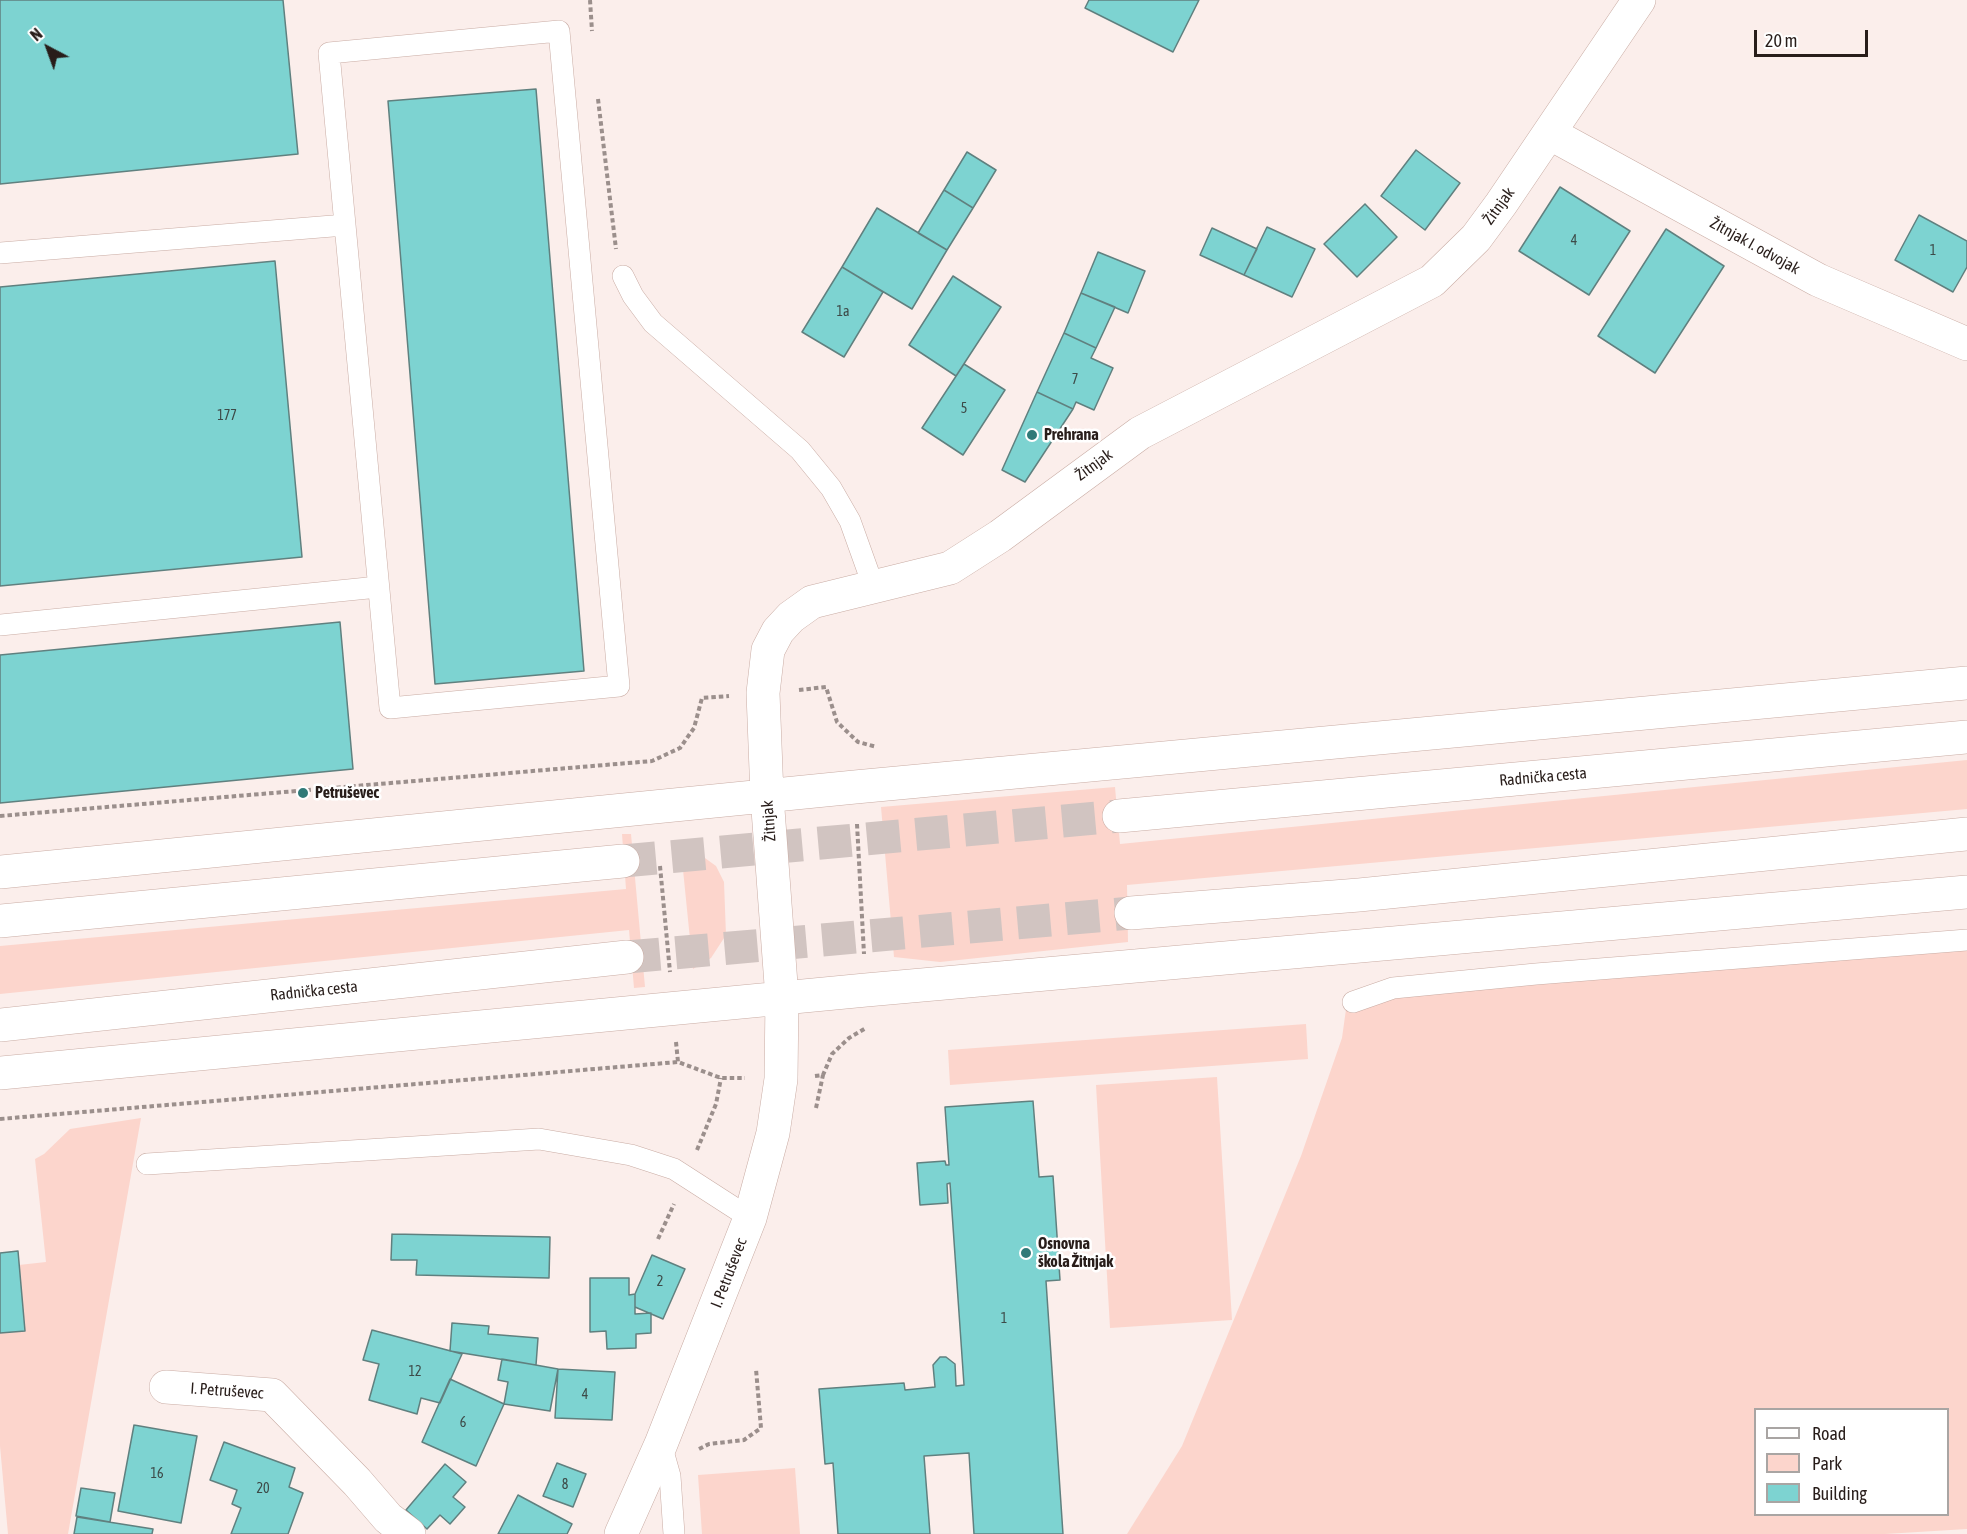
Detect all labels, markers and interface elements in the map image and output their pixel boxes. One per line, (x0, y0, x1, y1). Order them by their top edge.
north arrow (18, 18, 78, 78)
scale bar (1757, 18, 1871, 56)
text: N (27, 25, 46, 44)
text: 20 m (1765, 30, 1797, 51)
street label: Žitnjak (1479, 184, 1519, 228)
street label: Žitnjak I. odvojak (1707, 213, 1803, 279)
house number: 4 (1571, 233, 1577, 249)
house number: 1 (1930, 243, 1936, 259)
house number: 1a (836, 304, 850, 320)
house number: 7 (1072, 372, 1078, 388)
house number: 5 (961, 401, 967, 417)
house number: 177 (217, 408, 237, 424)
place label: Prehrana (1044, 425, 1099, 445)
marker: Prehrana (1025, 428, 1039, 442)
street label: Žitnjak (1072, 445, 1116, 485)
street label: Radnička cesta (1498, 764, 1588, 790)
place label: Petruševec (315, 783, 379, 803)
marker: Petruševec (296, 786, 310, 800)
street label: Žitnjak (758, 800, 780, 842)
street label: Radnička cesta (269, 977, 359, 1005)
place label: Osnovna škola Žitnjak (1038, 1234, 1113, 1272)
street label: I. Petruševec (707, 1235, 751, 1311)
marker: Osnovna škola Žitnjak (1019, 1246, 1033, 1260)
house number: 2 (657, 1274, 663, 1290)
house number: 1 (1001, 1311, 1007, 1327)
house number: 12 (408, 1364, 422, 1380)
street label: I. Petruševec (190, 1379, 264, 1403)
house number: 4 (582, 1387, 588, 1403)
legend (1754, 1408, 1949, 1516)
house number: 6 (460, 1415, 466, 1431)
text: Road (1812, 1423, 1846, 1444)
text: Park (1812, 1453, 1842, 1474)
house number: 16 (150, 1466, 164, 1482)
house number: 8 (562, 1477, 568, 1493)
house number: 20 (256, 1481, 270, 1497)
text: Building (1812, 1483, 1867, 1504)

